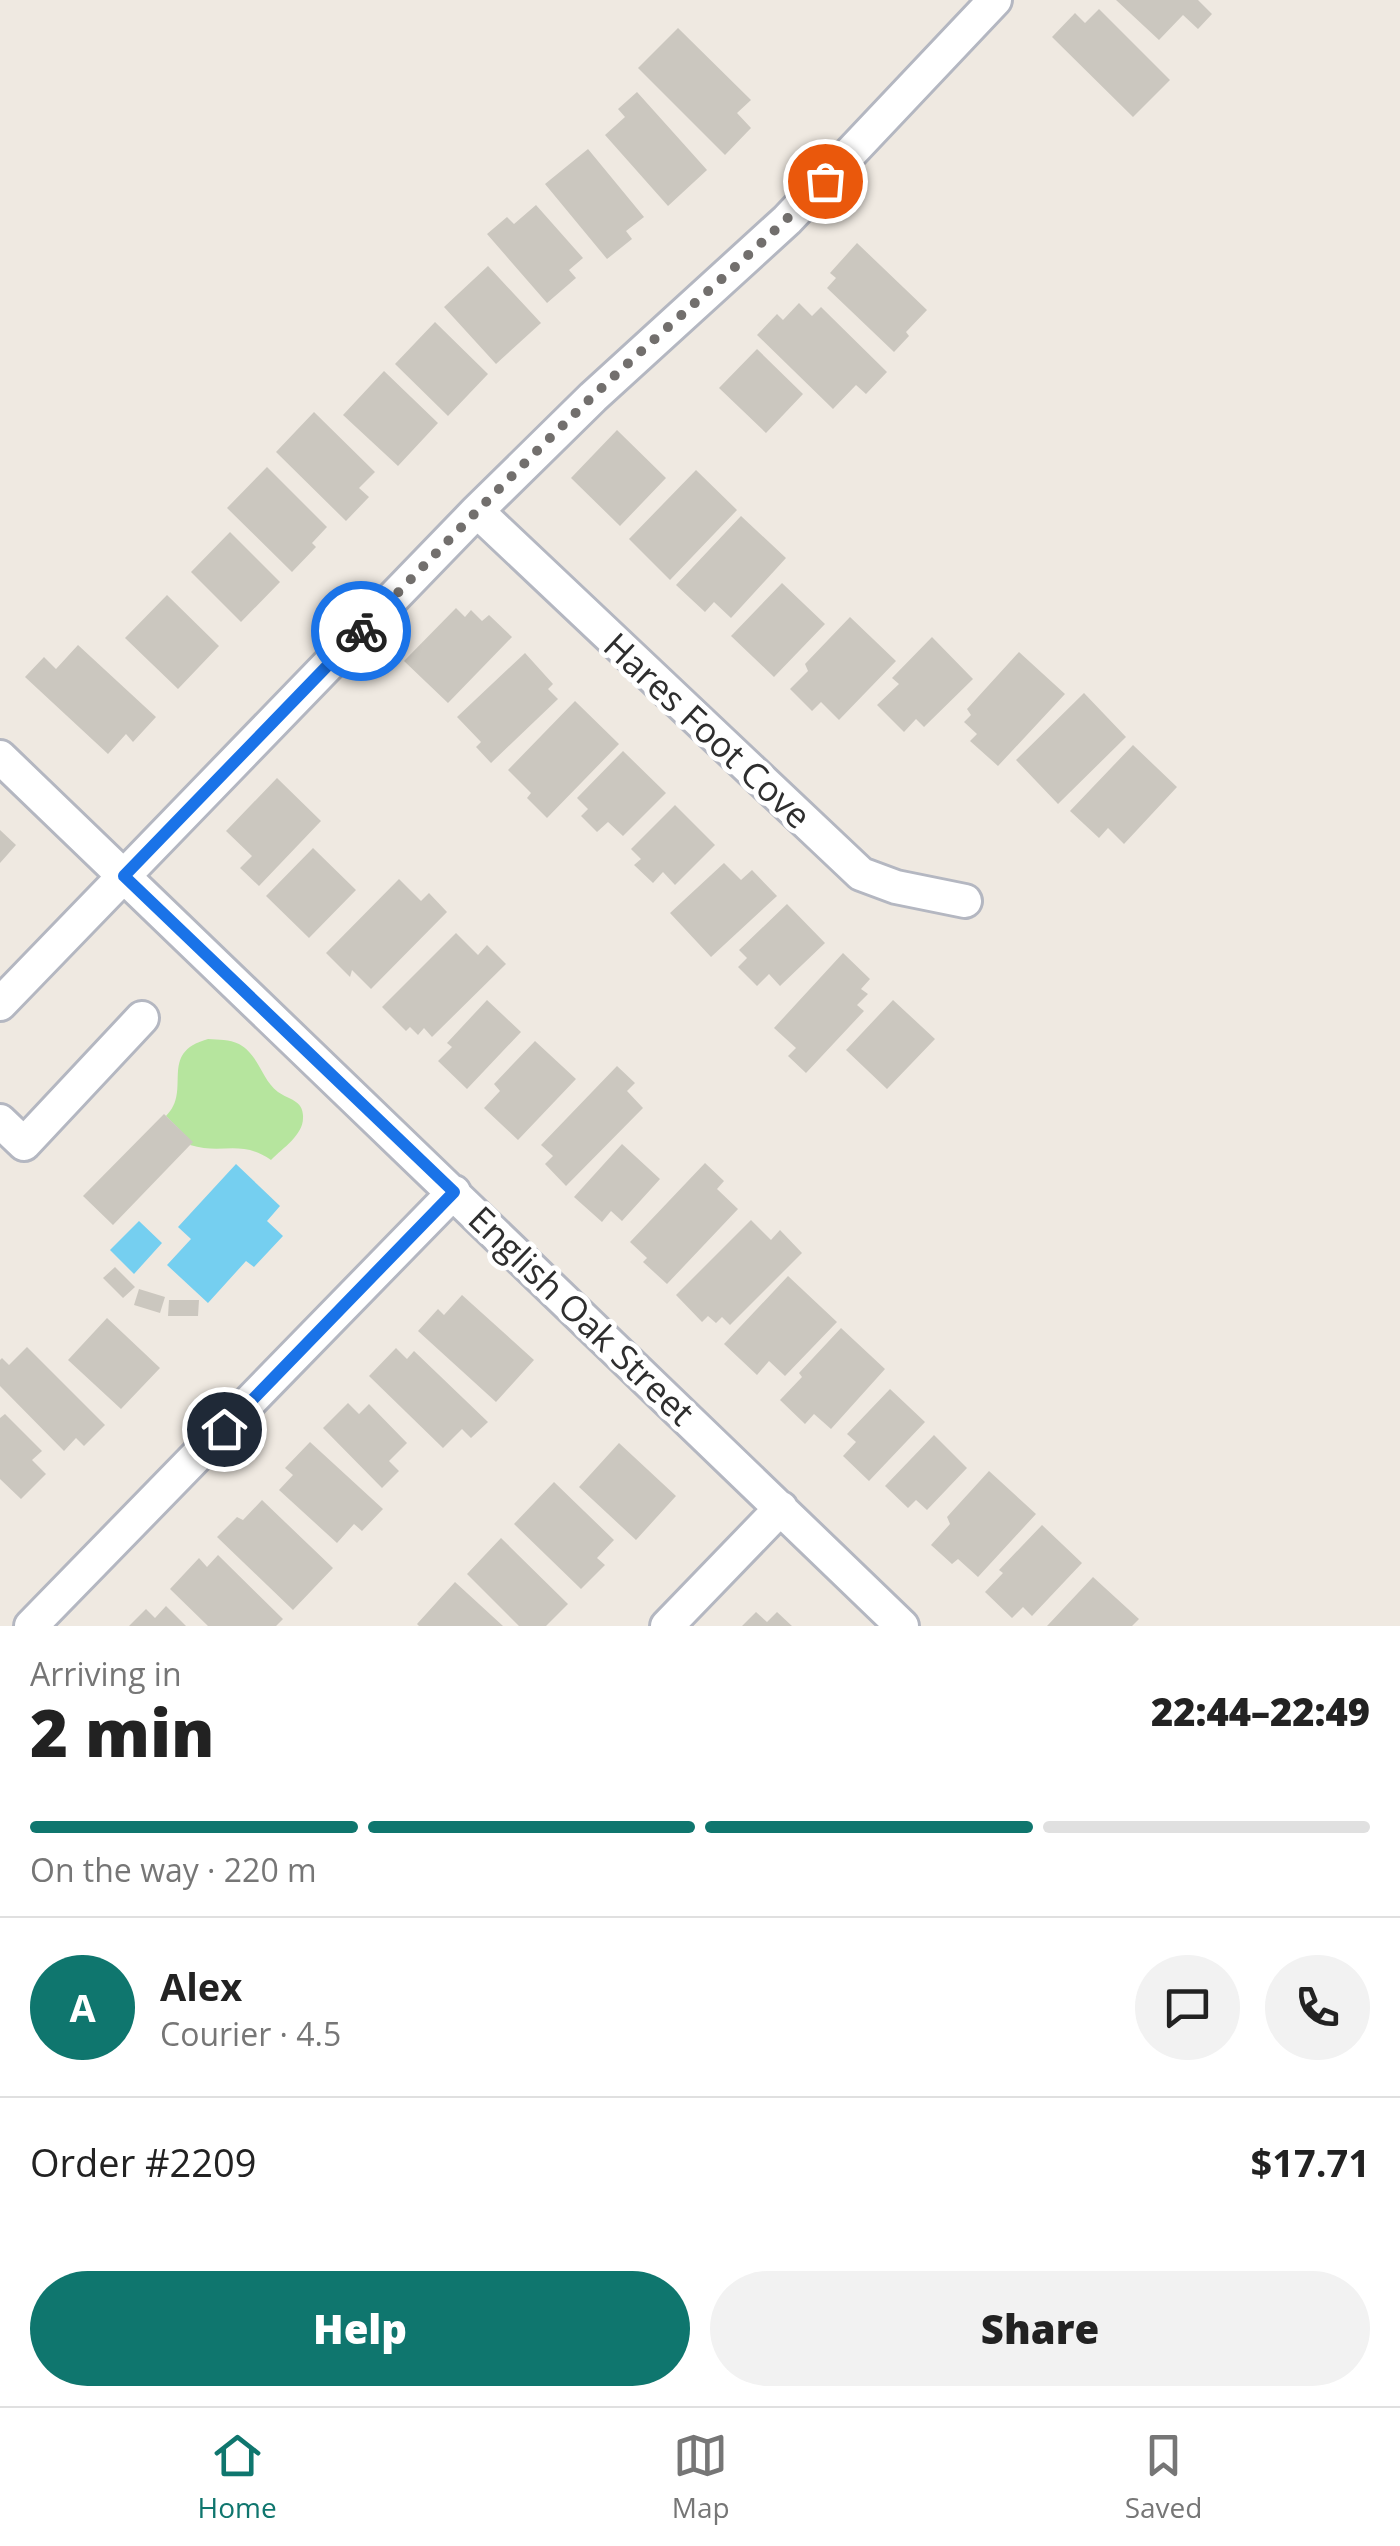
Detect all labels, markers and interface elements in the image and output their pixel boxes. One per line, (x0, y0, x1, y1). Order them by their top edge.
pin (783, 139, 868, 224)
icon: bag (798, 154, 853, 209)
courier (311, 581, 411, 681)
icon: bike (334, 604, 389, 659)
street label: Hares Foot Cove (594, 622, 822, 838)
street label: English Oak Street (459, 1195, 705, 1435)
pin (182, 1387, 267, 1472)
icon: home (197, 1402, 252, 1457)
text: Arriving in (30, 1652, 182, 1695)
text: 22:44–22:49 (1151, 1685, 1370, 1737)
text: 2 min (30, 1688, 215, 1776)
text: On the way · 220 m (30, 1848, 317, 1891)
button: chat (1135, 1955, 1240, 2060)
button: phone (1265, 1955, 1370, 2060)
text: Alex (160, 1960, 242, 2012)
text: A (69, 1981, 96, 2033)
text: Courier · 4.5 (160, 2012, 341, 2055)
text: Order #2209 (30, 2136, 257, 2188)
text: $17.71 (1251, 2136, 1370, 2188)
button: Help (30, 2271, 690, 2386)
button: Share (710, 2271, 1370, 2386)
tab: Home (198, 2428, 277, 2526)
tab: Map (672, 2428, 730, 2526)
tab: Saved (1125, 2428, 1202, 2526)

